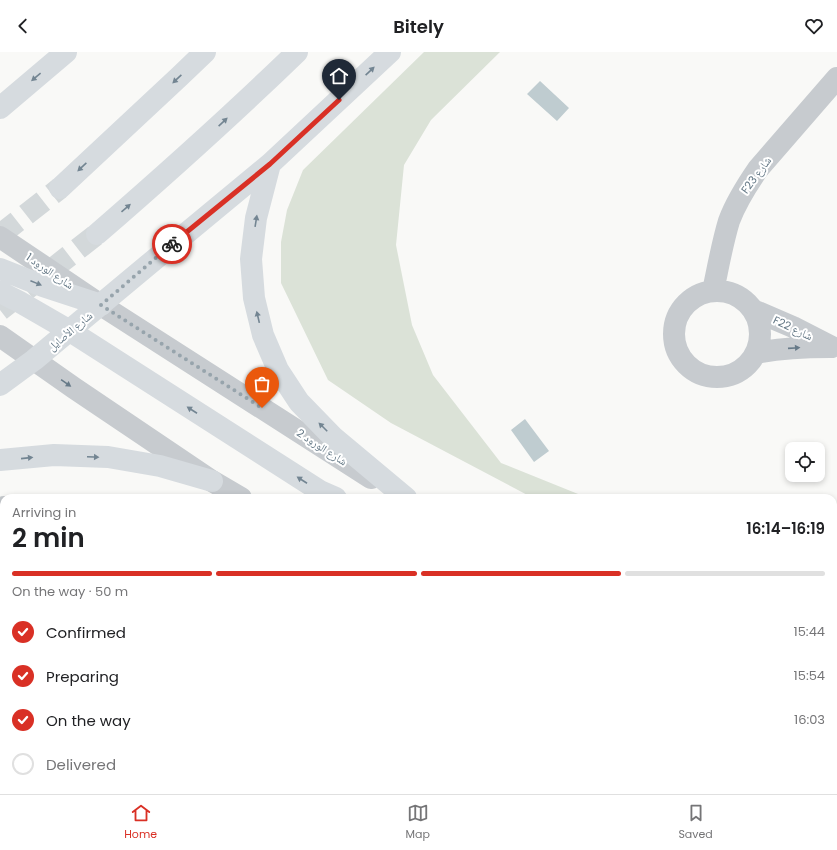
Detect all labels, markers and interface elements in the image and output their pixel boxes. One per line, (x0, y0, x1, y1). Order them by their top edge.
text: Bitely (393, 14, 444, 39)
icon: back (12, 15, 34, 37)
icon: heart (803, 15, 825, 37)
pin (322, 59, 356, 100)
icon: home (328, 65, 350, 87)
one-way arrow (366, 67, 375, 76)
one-way arrow (31, 73, 42, 82)
one-way arrow (172, 74, 182, 84)
one-way arrow (218, 117, 228, 127)
street label: F23 شارع (737, 153, 775, 197)
one-way arrow (77, 163, 87, 172)
one-way arrow (121, 204, 131, 213)
one-way arrow (253, 214, 259, 227)
courier (152, 224, 192, 264)
icon: bike (161, 233, 183, 255)
street label: شارع الورود 1 (23, 249, 77, 293)
one-way arrow (31, 281, 43, 287)
street label: شارع الأصايل (44, 308, 96, 354)
one-way arrow (255, 311, 261, 324)
street label: F22 شارع (771, 312, 815, 344)
one-way arrow (788, 344, 800, 351)
pin (245, 367, 279, 408)
icon: bag (251, 373, 273, 395)
one-way arrow (61, 379, 72, 387)
one-way arrow (186, 406, 198, 413)
one-way arrow (318, 422, 328, 432)
street label: شارع الورود 2 (294, 425, 350, 469)
map controls (785, 442, 825, 482)
button: locate (785, 442, 825, 482)
one-way arrow (87, 453, 99, 460)
one-way arrow (21, 454, 33, 461)
one-way arrow (296, 476, 308, 483)
text: Arriving in (12, 503, 76, 522)
text: 16:14–16:19 (746, 518, 825, 539)
text: 2 min (12, 520, 85, 556)
text: On the way · 50 m (12, 582, 128, 601)
icon: check (12, 621, 34, 643)
text: Confirmed (46, 622, 126, 643)
text: 15:44 (794, 622, 825, 641)
icon: check (12, 665, 34, 687)
text: Preparing (46, 666, 119, 687)
text: 15:54 (794, 666, 825, 685)
icon: check (12, 709, 34, 731)
text: On the way (46, 710, 131, 731)
text: 16:03 (794, 710, 825, 729)
text: Delivered (46, 754, 116, 775)
tab: Home (124, 802, 157, 843)
tab: Map (406, 802, 430, 843)
tab: Saved (678, 802, 713, 843)

